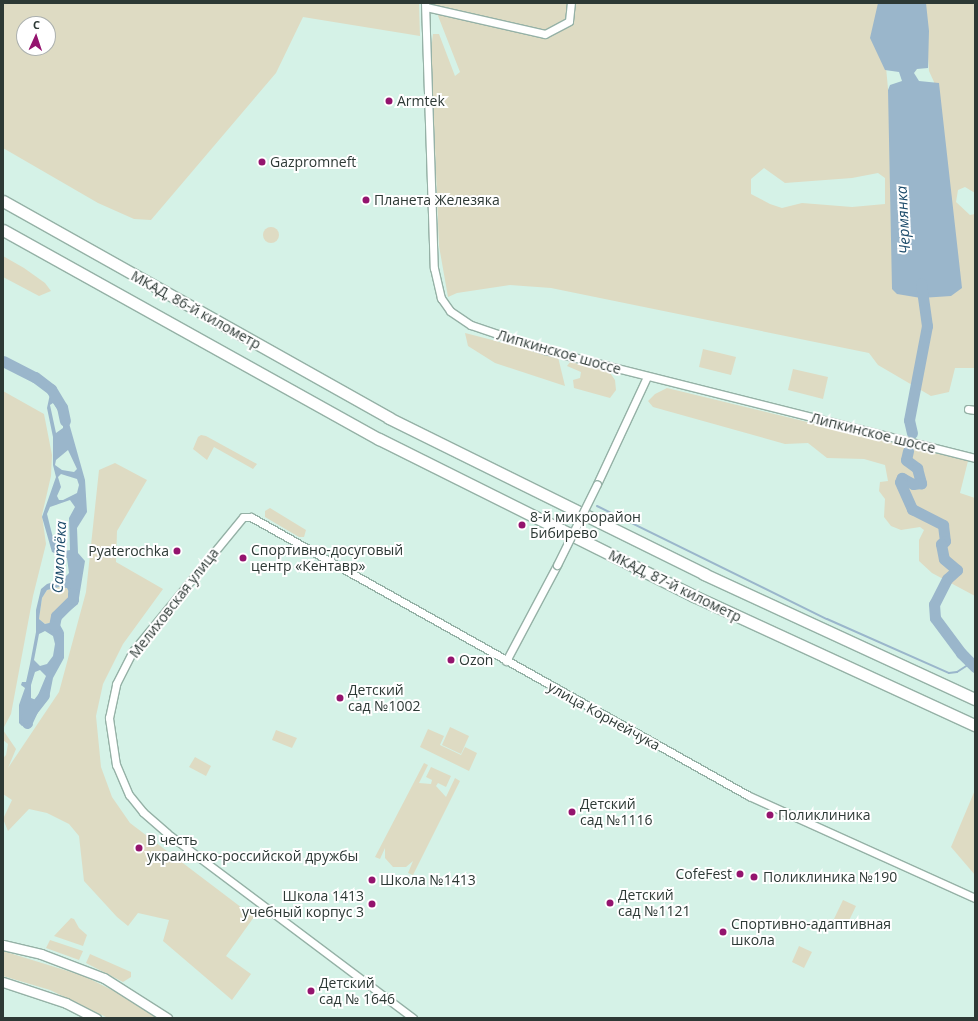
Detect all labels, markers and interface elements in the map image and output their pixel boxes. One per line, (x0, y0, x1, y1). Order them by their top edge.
north arrow (16, 16, 56, 56)
text: С (33, 17, 40, 32)
place label: Armtek (397, 93, 445, 109)
marker: Armtek (384, 96, 394, 106)
place label: Gazpromneft (270, 154, 356, 170)
marker: Gazpromneft (257, 157, 267, 167)
water label: Чермянка (892, 185, 914, 255)
place label: Планета Железяка (374, 192, 500, 208)
marker: Планета Железяка (361, 195, 371, 205)
street label: МКАД, 86-й километр (128, 267, 264, 353)
street label: Липкинское шоссе (495, 326, 623, 378)
street label: Липкинское шоссе (809, 409, 937, 457)
place label: 8-й микрорайон Бибирево (530, 509, 641, 542)
water label: Самотёка (48, 520, 70, 594)
marker: 8-й микрорайон Бибирево (517, 520, 527, 530)
place label: Спортивно-досуговый центр «Кентавр» (251, 542, 403, 574)
place label: Pyaterochka (88, 543, 169, 559)
street label: Мелиховская улица (126, 545, 222, 661)
marker: Pyaterochka (172, 546, 182, 556)
street label: МКАД, 87-й километр (606, 547, 744, 625)
marker: Спортивно-досуговый центр «Кентавр» (238, 553, 248, 563)
place label: Ozon (459, 652, 493, 668)
marker: Ozon (446, 655, 456, 665)
street label: улица Корнейчука (545, 678, 663, 754)
place label: Детский сад №1002 (348, 682, 420, 714)
marker: Детский сад №1002 (335, 693, 345, 703)
place label: Детский сад №1116 (580, 796, 652, 828)
marker: Детский сад №1116 (567, 807, 577, 817)
place label: Поликлиника (778, 807, 870, 823)
marker: Поликлиника (765, 810, 775, 820)
place label: В честь украинско-российской дружбы (147, 832, 358, 864)
marker: В честь украинско-российской дружбы (134, 843, 144, 853)
place label: CofeFest (675, 866, 732, 882)
marker: CofeFest (735, 869, 745, 879)
place label: Поликлиника №190 (763, 869, 897, 885)
marker: Поликлиника №190 (748, 871, 760, 883)
place label: Школа №1413 (380, 872, 476, 888)
marker: Школа №1413 (367, 875, 377, 885)
place label: Детский сад №1121 (618, 887, 690, 920)
place label: Школа 1413 учебный корпус 3 (242, 888, 364, 920)
marker: Детский сад №1121 (605, 898, 615, 908)
marker: Школа 1413 учебный корпус 3 (367, 899, 377, 909)
place label: Спортивно-адаптивная школа (731, 916, 891, 948)
marker: Спортивно-адаптивная школа (718, 927, 728, 937)
place label: Детский сад № 1646 (319, 975, 395, 1008)
marker: Детский сад № 1646 (306, 986, 316, 996)

